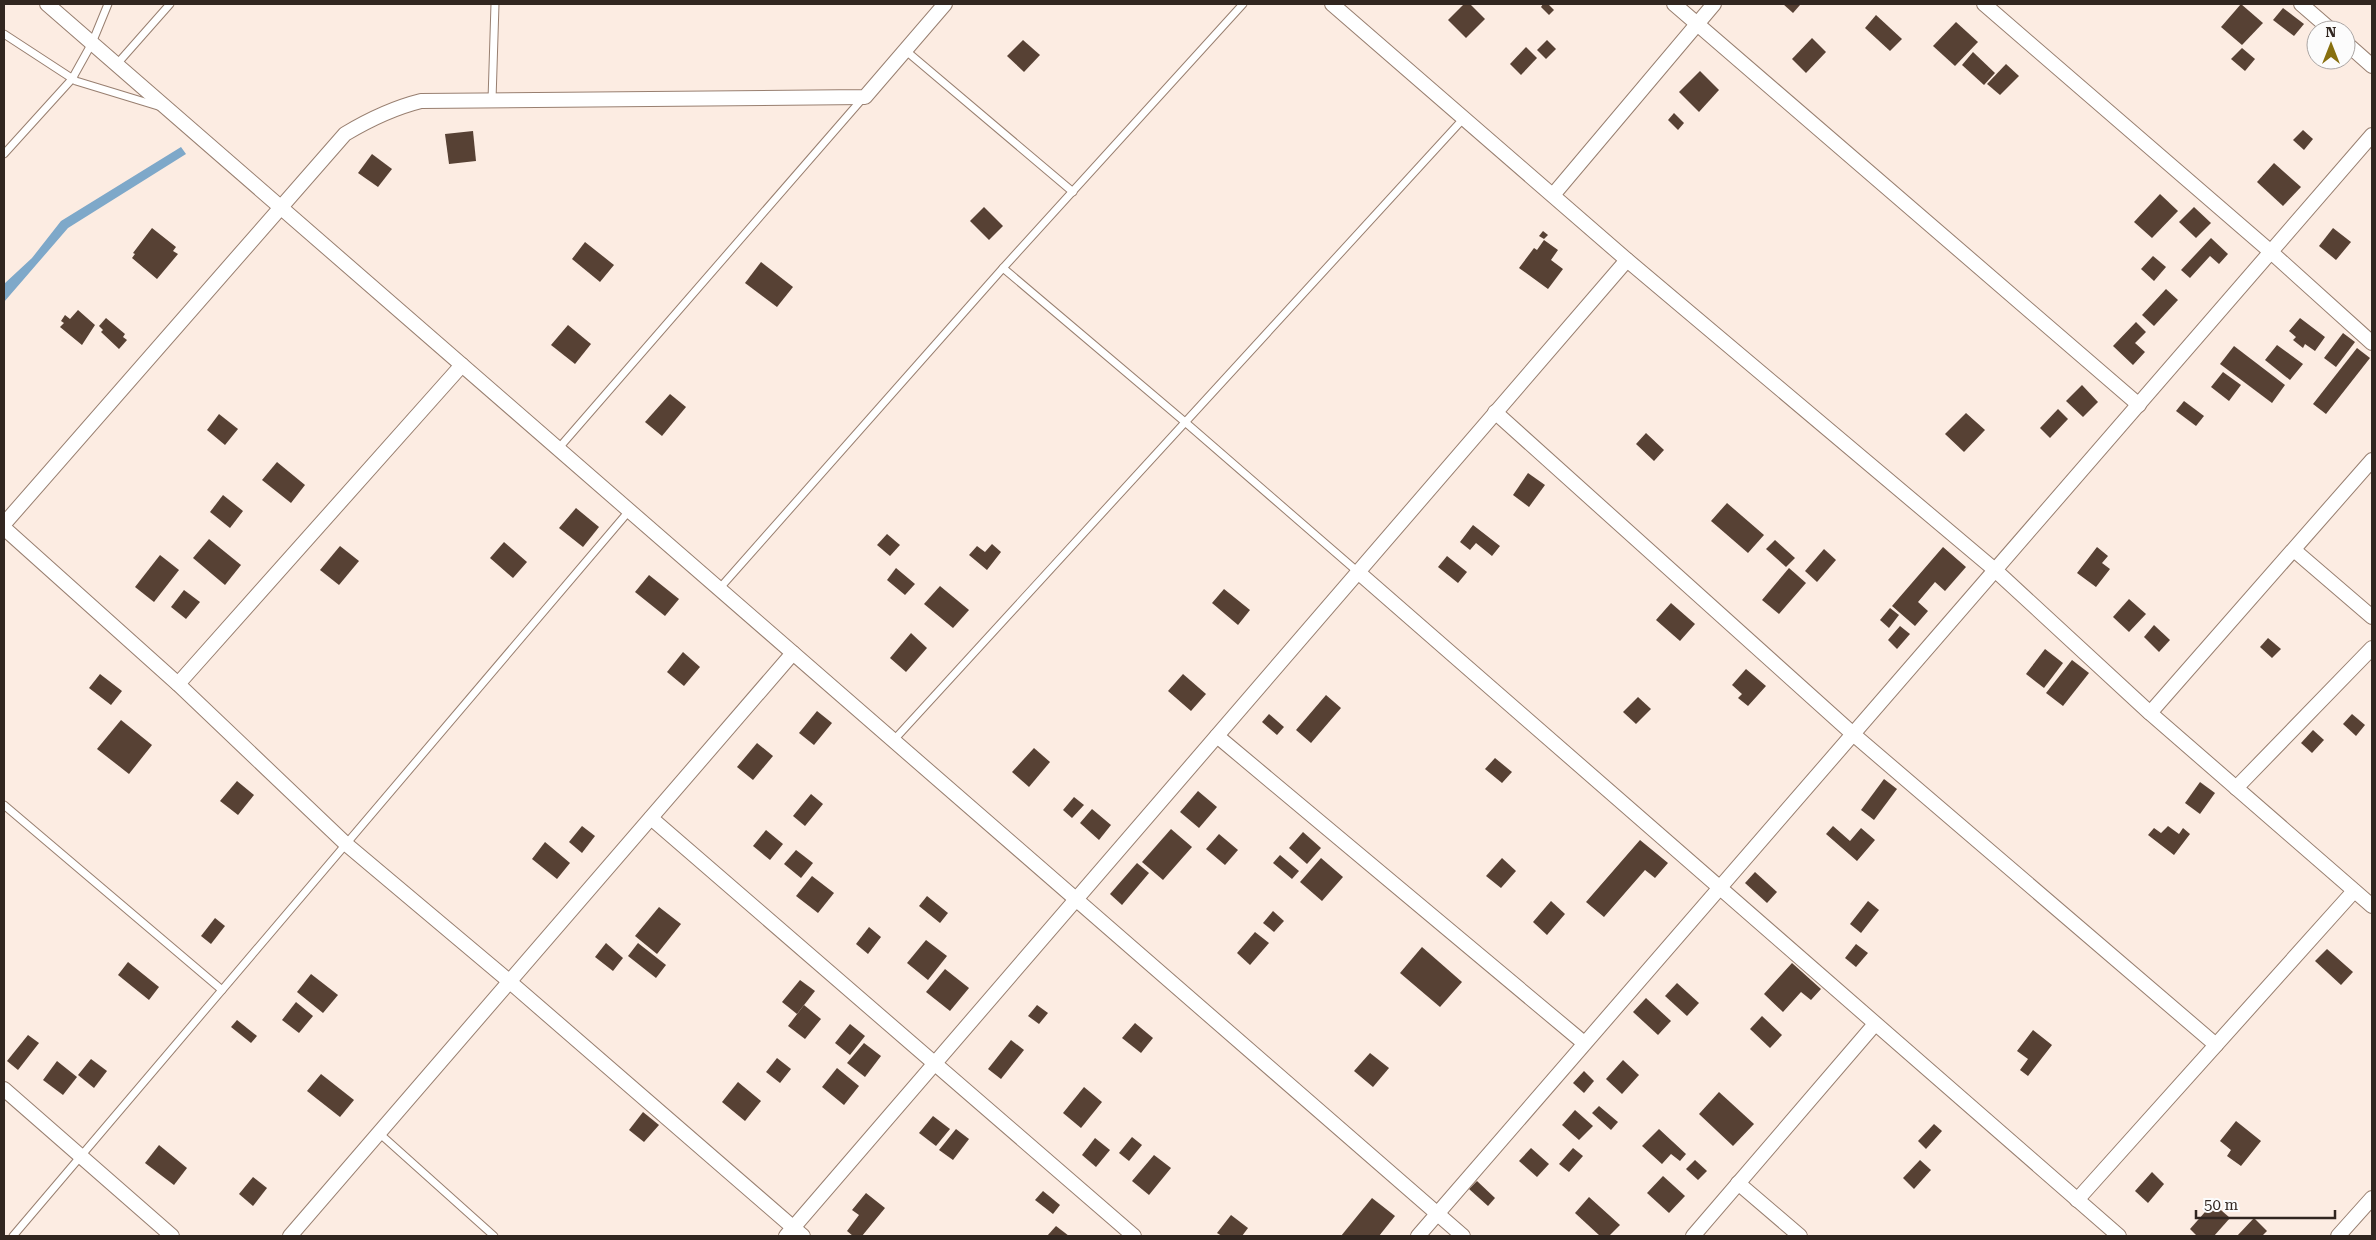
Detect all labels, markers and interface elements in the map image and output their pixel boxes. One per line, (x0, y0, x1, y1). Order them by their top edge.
north arrow (2306, 20, 2356, 70)
text: N (2326, 24, 2337, 40)
scale bar (2196, 1188, 2335, 1220)
text: 50 m (2204, 1196, 2239, 1214)

